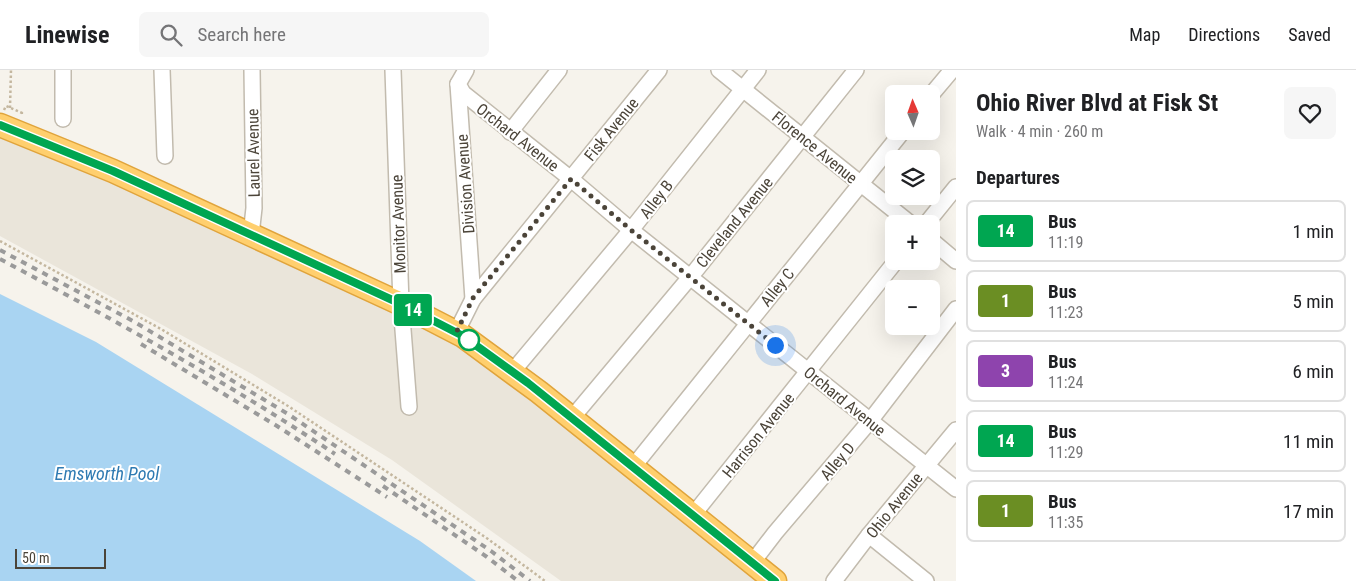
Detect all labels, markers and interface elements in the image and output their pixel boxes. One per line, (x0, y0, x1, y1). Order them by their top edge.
search box (139, 12, 489, 57)
text: Linewise (25, 21, 109, 49)
icon: search (157, 21, 185, 49)
text: Search here (197, 23, 286, 46)
text: Map (1129, 24, 1160, 45)
text: Directions (1188, 24, 1260, 45)
text: Saved (1288, 24, 1331, 45)
north arrow (885, 85, 940, 140)
map controls (885, 85, 940, 335)
button: heart (1284, 87, 1336, 139)
text: Ohio River Blvd at Fisk St (976, 89, 1218, 117)
street label: Fisk Avenue (580, 94, 643, 165)
street label: Orchard Avenue (473, 99, 563, 176)
street label: Florence Avenue (768, 107, 861, 187)
street label: Laurel Avenue (243, 109, 264, 197)
text: Walk · 4 min · 260 m (976, 122, 1103, 141)
street label: Division Avenue (453, 134, 478, 234)
button: layers (885, 150, 940, 205)
text: Departures (976, 166, 1060, 189)
street label: Cleveland Avenue (692, 173, 777, 271)
street label: Monitor Avenue (387, 174, 410, 274)
street label: Alley B (636, 176, 677, 222)
text: Bus (1048, 210, 1077, 233)
button: + (885, 215, 940, 270)
text: 14 (996, 220, 1015, 241)
text: 1 min (1292, 220, 1334, 243)
text: 11:19 (1048, 233, 1083, 252)
street label: Alley C (756, 264, 798, 310)
button: − (885, 280, 940, 335)
text: Bus (1048, 280, 1077, 303)
text: 1 (1001, 290, 1010, 311)
text: 5 min (1292, 290, 1334, 313)
line badge: 14 (390, 294, 436, 326)
text: 14 (404, 299, 422, 320)
text: 11:23 (1048, 303, 1083, 322)
unlabelled marker (458, 329, 480, 351)
your location (763, 333, 788, 358)
text: Bus (1048, 350, 1077, 373)
text: 3 (1001, 360, 1010, 381)
text: 6 min (1292, 360, 1334, 383)
street label: Orchard Avenue (800, 363, 889, 440)
text: 11:24 (1048, 373, 1083, 392)
street label: Harrison Avenue (718, 389, 798, 482)
text: Bus (1048, 420, 1077, 443)
text: 14 (996, 430, 1015, 451)
text: 11 min (1283, 430, 1334, 453)
street label: Alley D (816, 439, 859, 484)
text: 11:29 (1048, 443, 1083, 462)
water label: Emsworth Pool (55, 463, 160, 484)
street label: Ohio Avenue (862, 469, 927, 542)
text: Bus (1048, 490, 1077, 513)
text: 1 (1001, 500, 1010, 521)
text: 17 min (1283, 500, 1334, 523)
text: 11:35 (1048, 513, 1083, 532)
scale bar (15, 546, 106, 569)
text: 50 m (22, 550, 50, 566)

